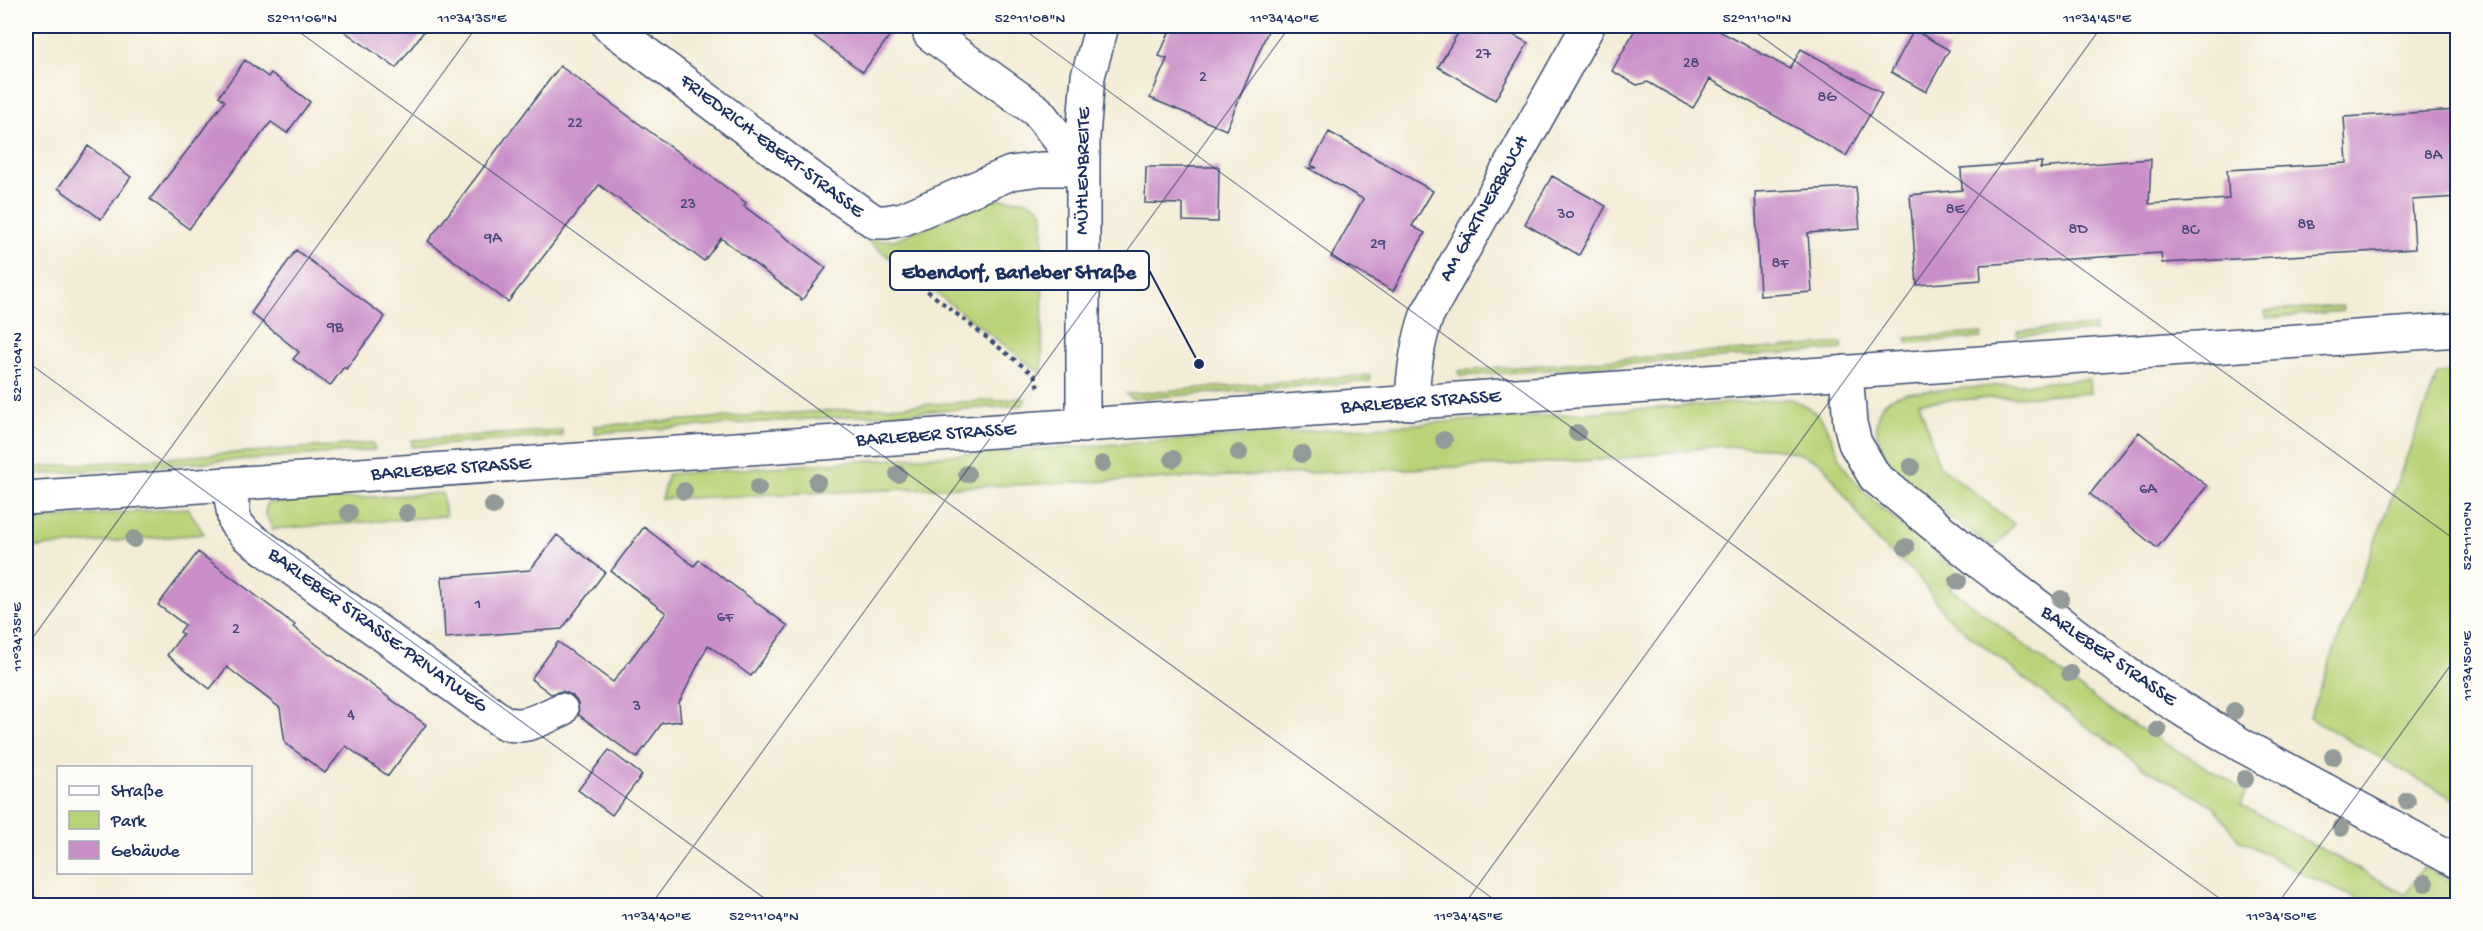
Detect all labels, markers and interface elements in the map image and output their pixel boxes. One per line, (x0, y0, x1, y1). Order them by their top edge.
text: 52°11'06"N (267, 10, 337, 28)
text: 11°34'35"E (437, 10, 507, 28)
text: 52°11'08"N (995, 10, 1066, 28)
text: 11°34'40"E (1249, 10, 1319, 28)
text: 52°11'10"N (1723, 10, 1791, 28)
text: 11°34'45"E (2062, 10, 2132, 28)
house number: 27 (1475, 46, 1492, 65)
house number: 28 (1683, 55, 1700, 74)
house number: 2 (1199, 69, 1207, 88)
street label: FRIEDRICH-EBERT-STRASSE (674, 70, 869, 225)
house number: 8G (1818, 89, 1837, 108)
street label: MÜHLENBREITE (1071, 105, 1097, 235)
house number: 22 (567, 115, 583, 134)
street label: AM GÄRTNERBRUCH (1435, 131, 1535, 286)
house number: 8A (2424, 147, 2444, 166)
house number: 23 (680, 196, 696, 215)
house number: 8E (1946, 201, 1965, 220)
house number: 30 (1556, 206, 1575, 225)
house number: 8B (2298, 216, 2315, 235)
house number: 8D (2068, 221, 2088, 240)
house number: 8C (2181, 222, 2200, 241)
house number: 9A (483, 230, 503, 249)
house number: 29 (1370, 236, 1386, 255)
callout: Ebendorf, Barleber Straße (890, 251, 1149, 290)
house number: 8F (1772, 255, 1789, 274)
text: Ebendorf, Barleber Straße (902, 262, 1137, 287)
house number: 9B (326, 319, 344, 338)
text: 52°11'04"N (9, 332, 27, 402)
street label: BARLEBER STRASSE (1339, 386, 1503, 420)
street label: BARLEBER STRASSE (854, 419, 1018, 453)
street label: BARLEBER STRASSE (369, 453, 533, 487)
house number: 6A (2139, 481, 2158, 500)
text: 52°11'10"N (2459, 502, 2477, 570)
street label: BARLEBER STRASSE-PRIVATWEG (262, 543, 492, 719)
house number: 1 (474, 596, 481, 615)
street label: BARLEBER STRASSE (2035, 601, 2182, 713)
text: 11°34'35"E (9, 602, 27, 672)
house number: 6F (717, 609, 734, 628)
house number: 2 (232, 621, 240, 640)
text: 11°34'50"E (2459, 631, 2477, 702)
house number: 3 (632, 698, 641, 717)
house number: 4 (347, 707, 355, 726)
legend (57, 766, 252, 874)
text: Straße (111, 782, 164, 803)
text: Park (110, 812, 147, 833)
text: Gebäude (111, 842, 180, 863)
text: 11°34'40"E (621, 908, 691, 926)
text: 52°11'04"N (729, 908, 799, 926)
text: 11°34'45"E (1433, 908, 1503, 926)
text: 11°34'50"E (2245, 908, 2316, 926)

